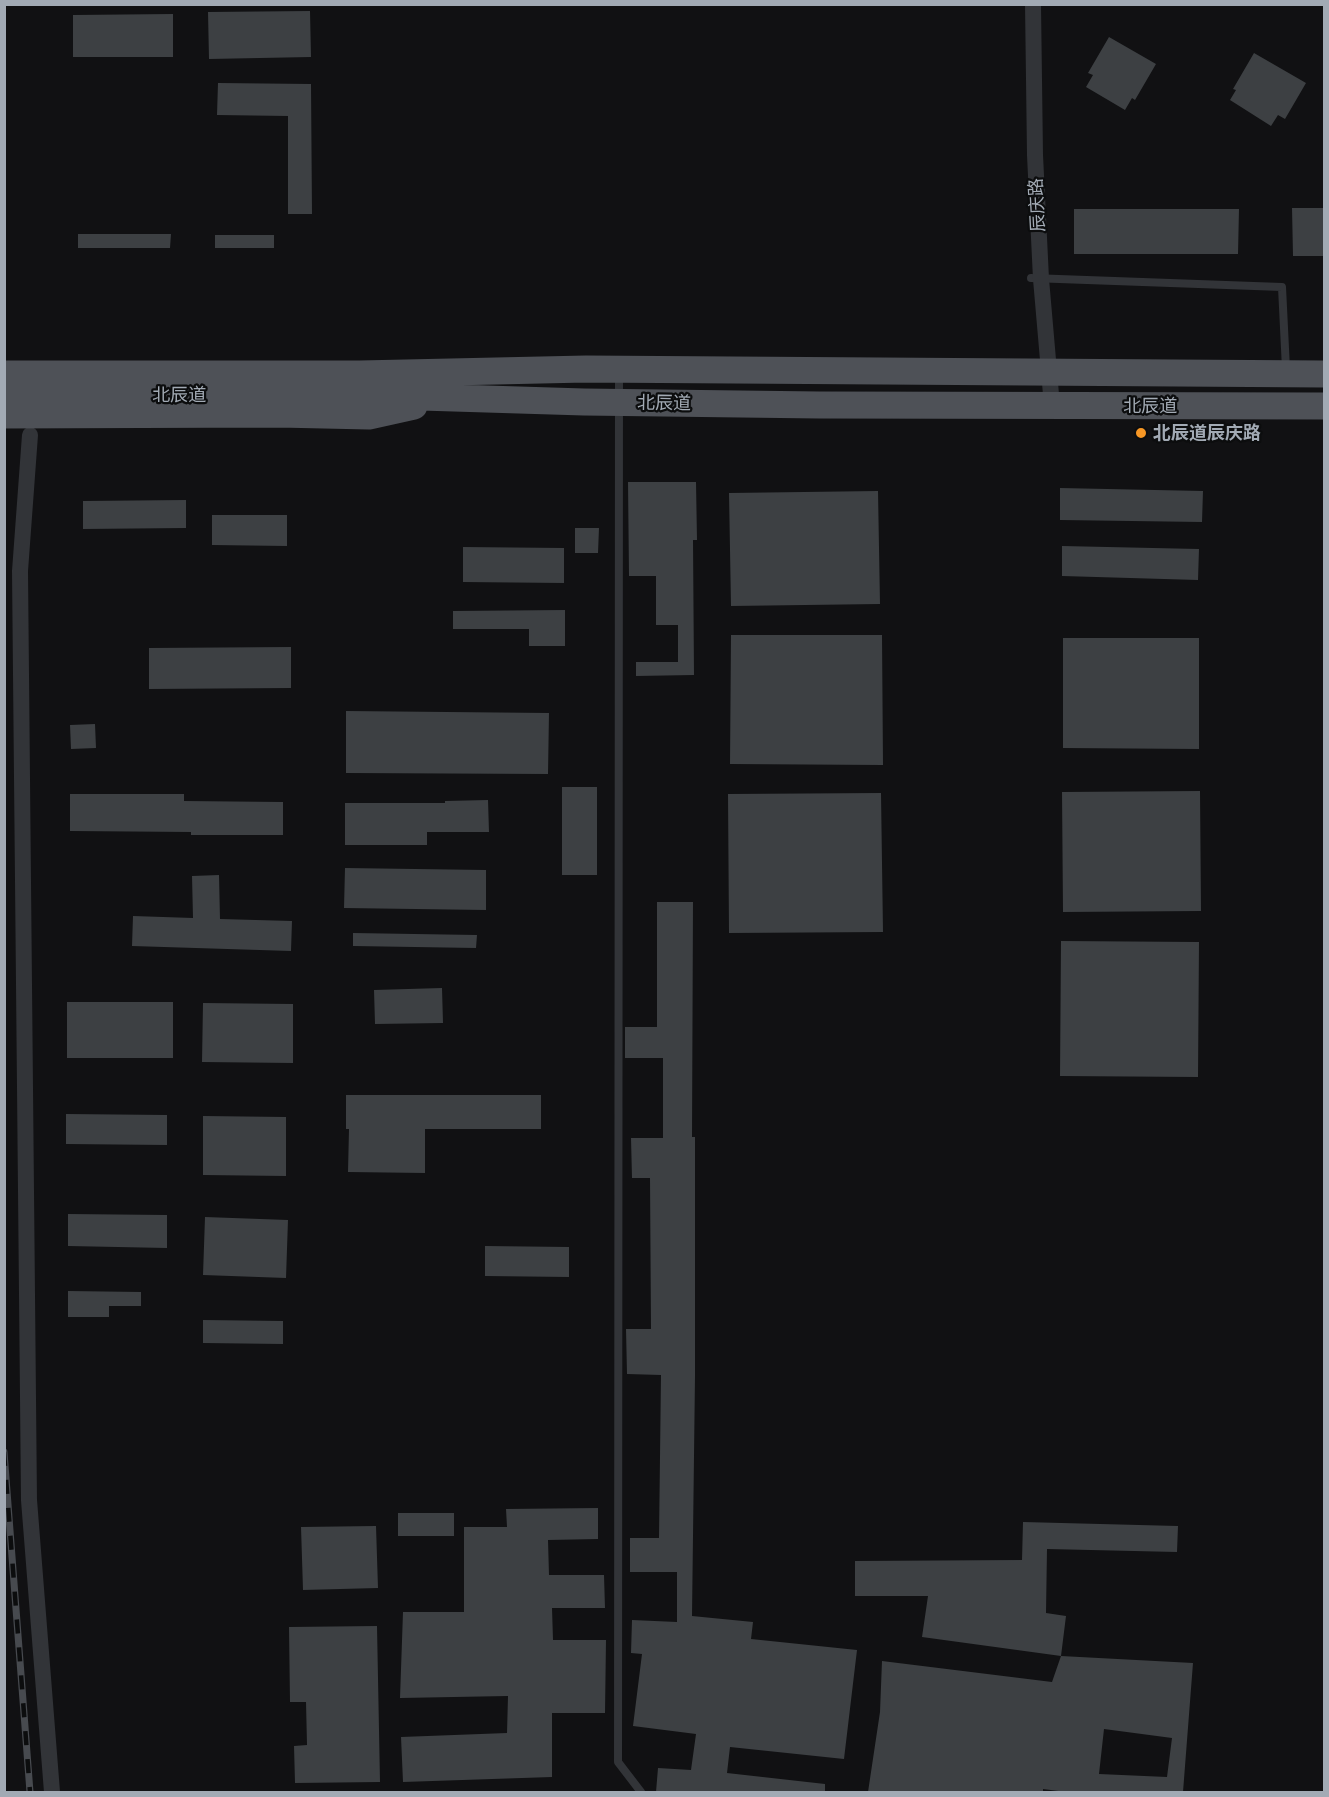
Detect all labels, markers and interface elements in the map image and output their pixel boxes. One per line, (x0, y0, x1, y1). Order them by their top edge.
street label: 辰庆路 (1025, 177, 1049, 233)
street label: 北辰道 (152, 384, 206, 406)
street label: 北辰道 (637, 392, 691, 414)
street label: 北辰道 (1123, 395, 1177, 417)
place label: 北辰道辰庆路 (1153, 422, 1261, 444)
marker: 北辰道辰庆路 (1134, 426, 1148, 440)

